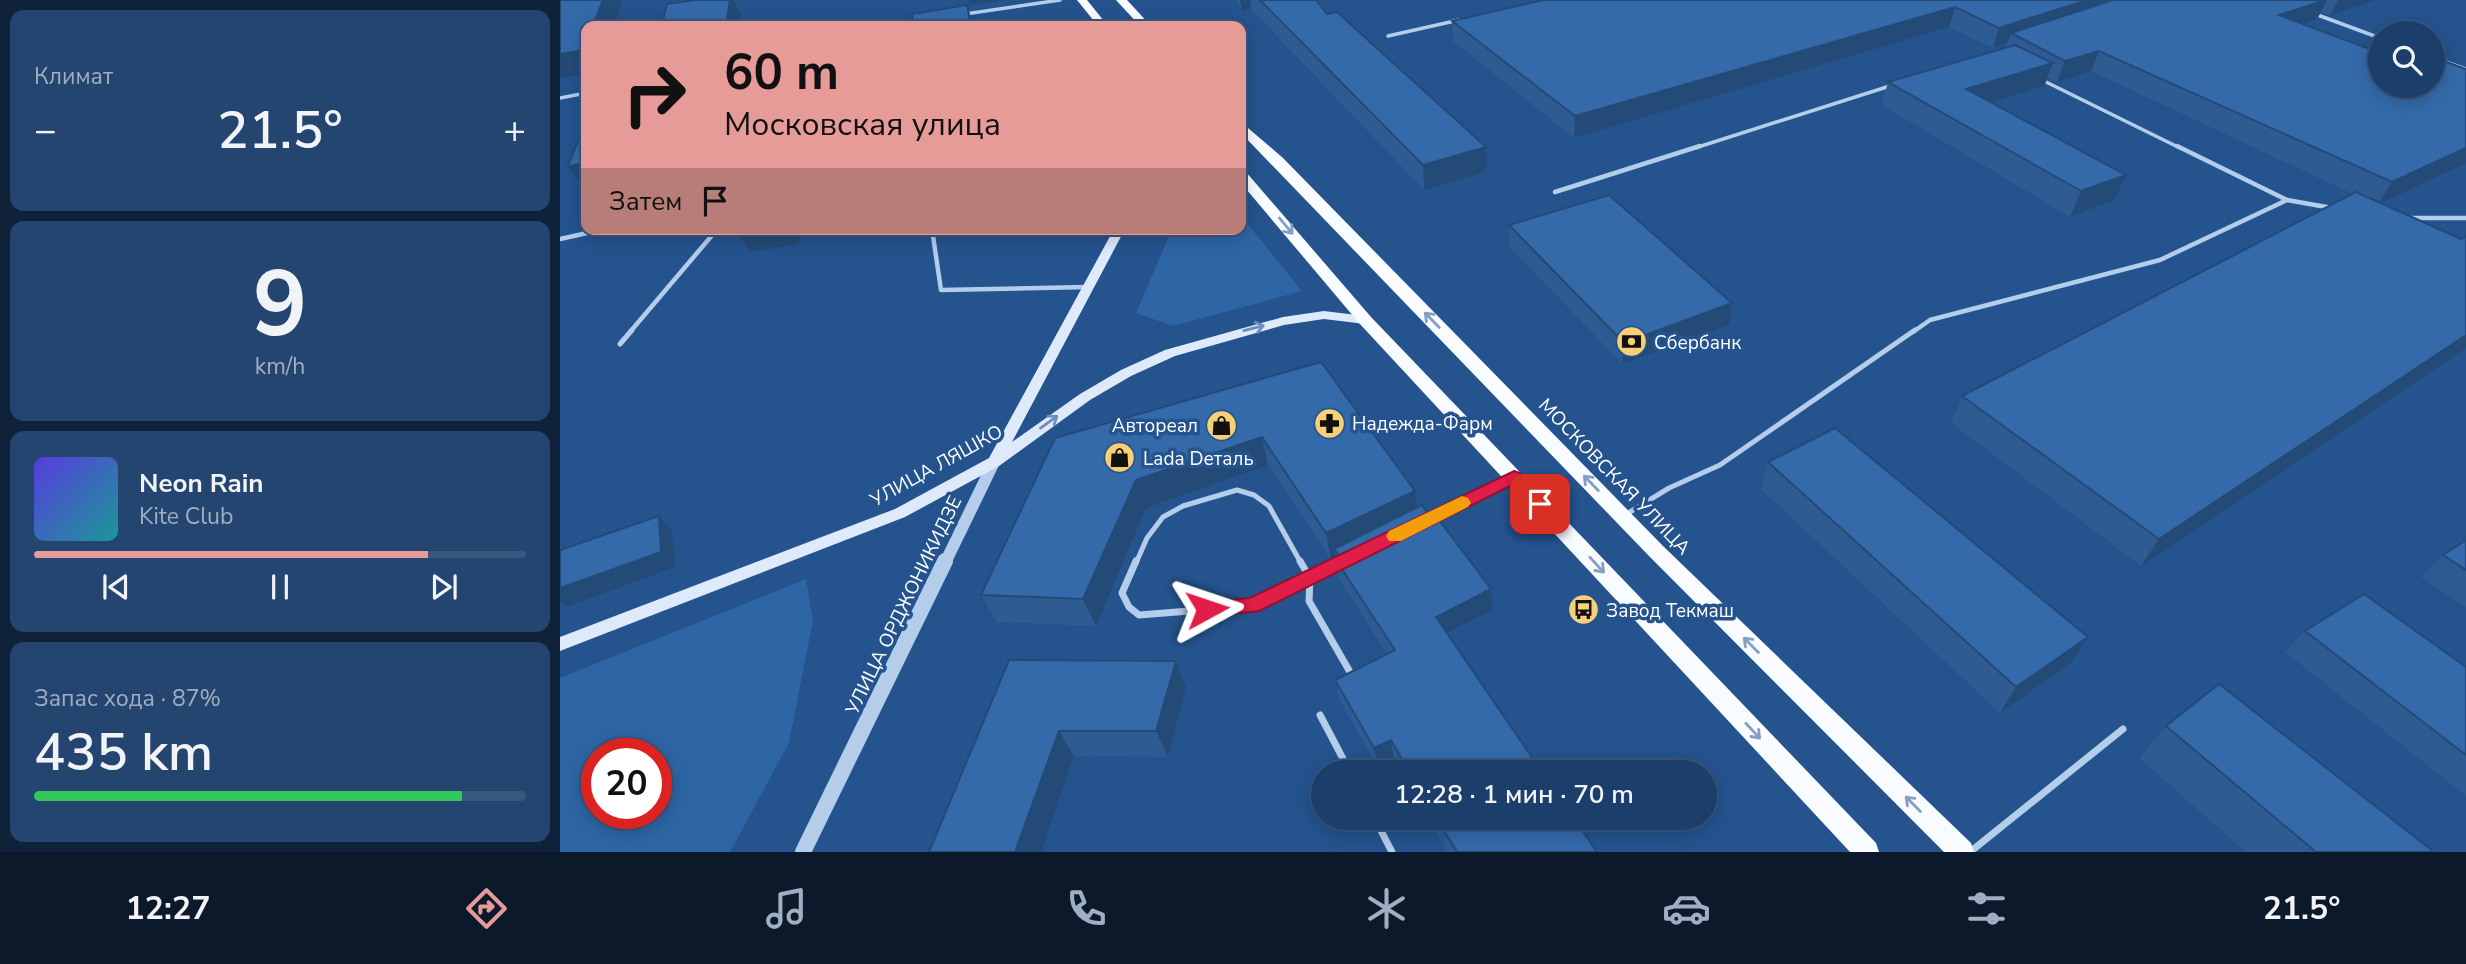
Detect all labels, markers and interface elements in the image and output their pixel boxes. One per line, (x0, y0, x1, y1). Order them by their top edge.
map controls (2368, 21, 2445, 98)
button: search (2368, 21, 2445, 98)
text: 60 m (724, 39, 839, 106)
icon: right (609, 49, 700, 140)
text: Климат (34, 61, 113, 92)
text: 21.5° (217, 95, 343, 166)
text: Московская улица (724, 103, 1001, 146)
text: − (34, 105, 57, 156)
text: + (503, 105, 526, 156)
icon: arrive (696, 182, 734, 220)
text: Затем (609, 184, 682, 219)
one-way arrow (1278, 217, 1294, 235)
text: 9 (253, 243, 307, 367)
one-way arrow (1424, 312, 1441, 329)
one-way arrow (1243, 321, 1265, 334)
bank icon: Сбербанк (1614, 325, 1648, 359)
place label: Сбербанк (1654, 330, 1741, 356)
text: km/h (255, 351, 305, 382)
street label: МОСКОВСКАЯ УЛИЦА (1533, 393, 1696, 561)
pharmacy icon: Надежда-Фарм (1312, 406, 1346, 440)
shop icon: Автореал (1204, 408, 1238, 442)
place label: Надежда-Фарм (1352, 411, 1493, 437)
place label: Автореал (1112, 413, 1198, 439)
one-way arrow (1039, 415, 1058, 429)
street label: УЛИЦА ЛЯШКО (865, 419, 1007, 514)
shop icon: Lada Dеталь (1103, 441, 1137, 475)
place label: Lada Dеталь (1143, 446, 1254, 472)
text: Neon Rain (139, 466, 264, 501)
pin (1510, 474, 1570, 534)
one-way arrow (1582, 475, 1599, 492)
icon: arrive (1521, 485, 1559, 523)
street label: УЛИЦА ОРДЖОНИКИДЗЕ (839, 492, 968, 720)
text: Kite Club (139, 501, 233, 532)
one-way arrow (1589, 557, 1606, 574)
icon: previous (97, 568, 135, 606)
icon: pause (261, 568, 299, 606)
icon: next (425, 568, 463, 606)
position arrow (1170, 572, 1244, 646)
bus stop icon: Завод Текмаш (1566, 593, 1600, 627)
place label: Завод Текмаш (1606, 598, 1734, 624)
one-way arrow (1743, 636, 1760, 653)
text: Запас хода · 87% (34, 683, 221, 714)
text: 435 km (34, 717, 213, 788)
one-way arrow (1745, 722, 1761, 740)
speed limit sign: 20 (581, 738, 672, 829)
text: 12:28 · 1 мин · 70 m (1394, 777, 1634, 812)
one-way arrow (1905, 796, 1922, 813)
icon: directions (462, 884, 511, 933)
icon: music (762, 884, 811, 933)
icon: phone (1062, 884, 1111, 933)
icon: climate (1362, 884, 1411, 933)
icon: car (1662, 884, 1711, 933)
icon: filters (1962, 884, 2011, 933)
text: 12:27 (126, 887, 210, 930)
text: 21.5° (2263, 887, 2340, 930)

